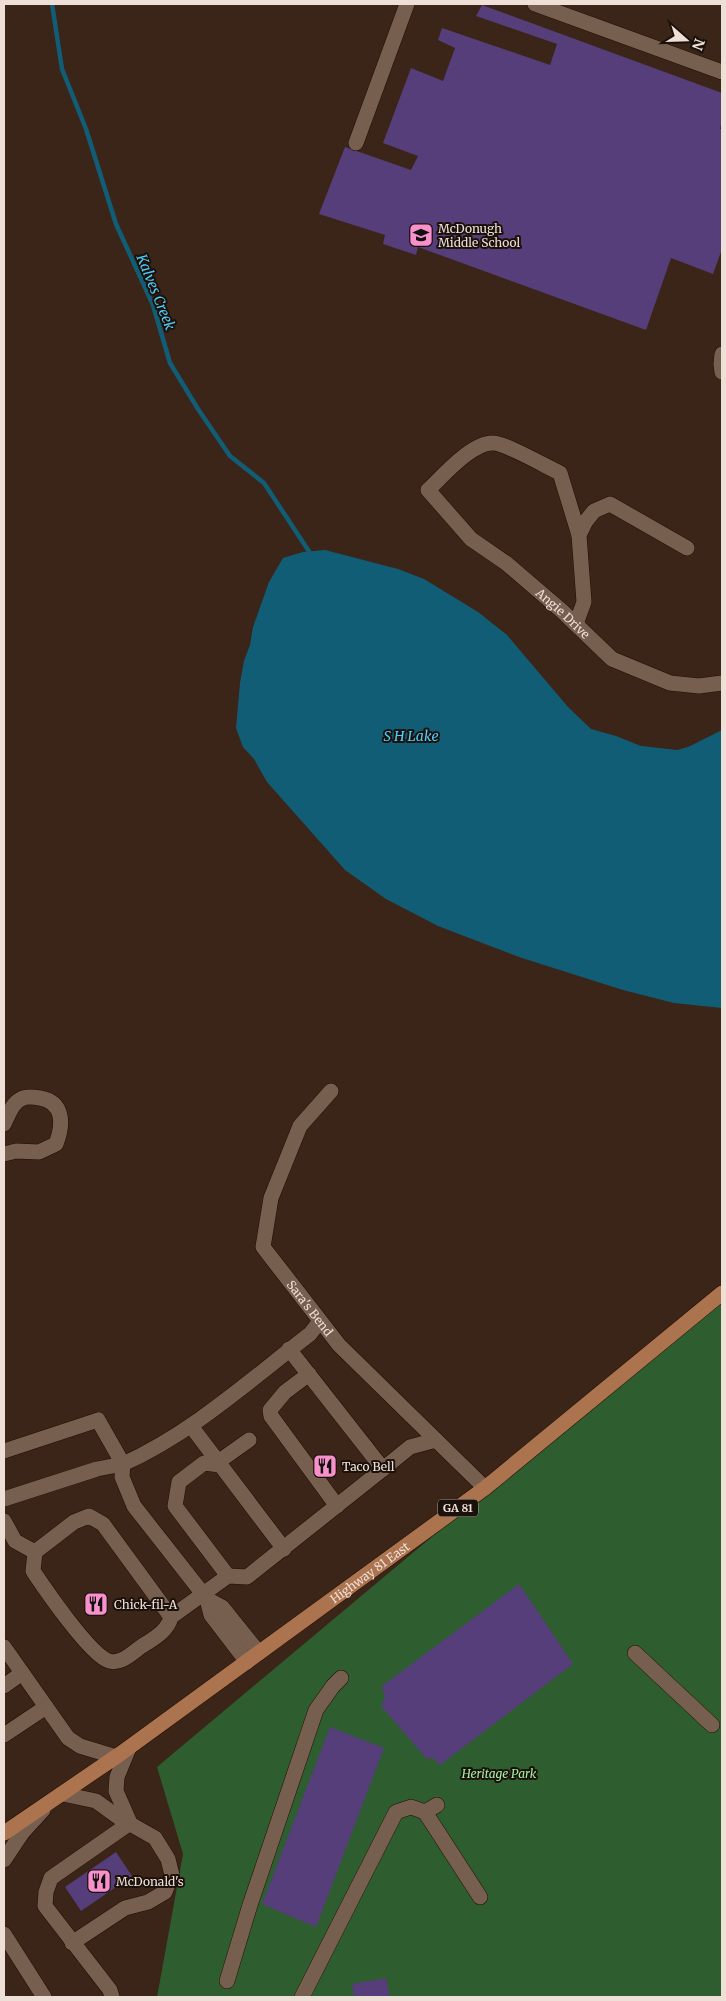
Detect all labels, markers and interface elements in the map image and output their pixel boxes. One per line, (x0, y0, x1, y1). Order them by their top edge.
north arrow (661, 15, 711, 65)
text: N (688, 36, 709, 53)
place label: McDonugh Middle School (438, 221, 520, 250)
school or university icon: McDonugh Middle School (408, 222, 434, 248)
water label: Kalves Creek (132, 251, 179, 333)
street label: Angie Drive (532, 584, 593, 641)
water label: S H Lake (383, 727, 439, 745)
street label: Sara's Bend (284, 1277, 336, 1339)
restaurant icon: Taco Bell (312, 1453, 338, 1479)
place label: Taco Bell (342, 1459, 395, 1474)
road number: GA 81 (438, 1500, 478, 1516)
street label: Highway 81 East (327, 1538, 412, 1606)
restaurant icon: Chick-fil-A (83, 1591, 109, 1617)
place label: Chick-fil-A (114, 1597, 178, 1612)
park label: Heritage Park (461, 1766, 537, 1781)
restaurant icon: McDonald's (86, 1868, 112, 1894)
place label: McDonald's (116, 1874, 184, 1889)

